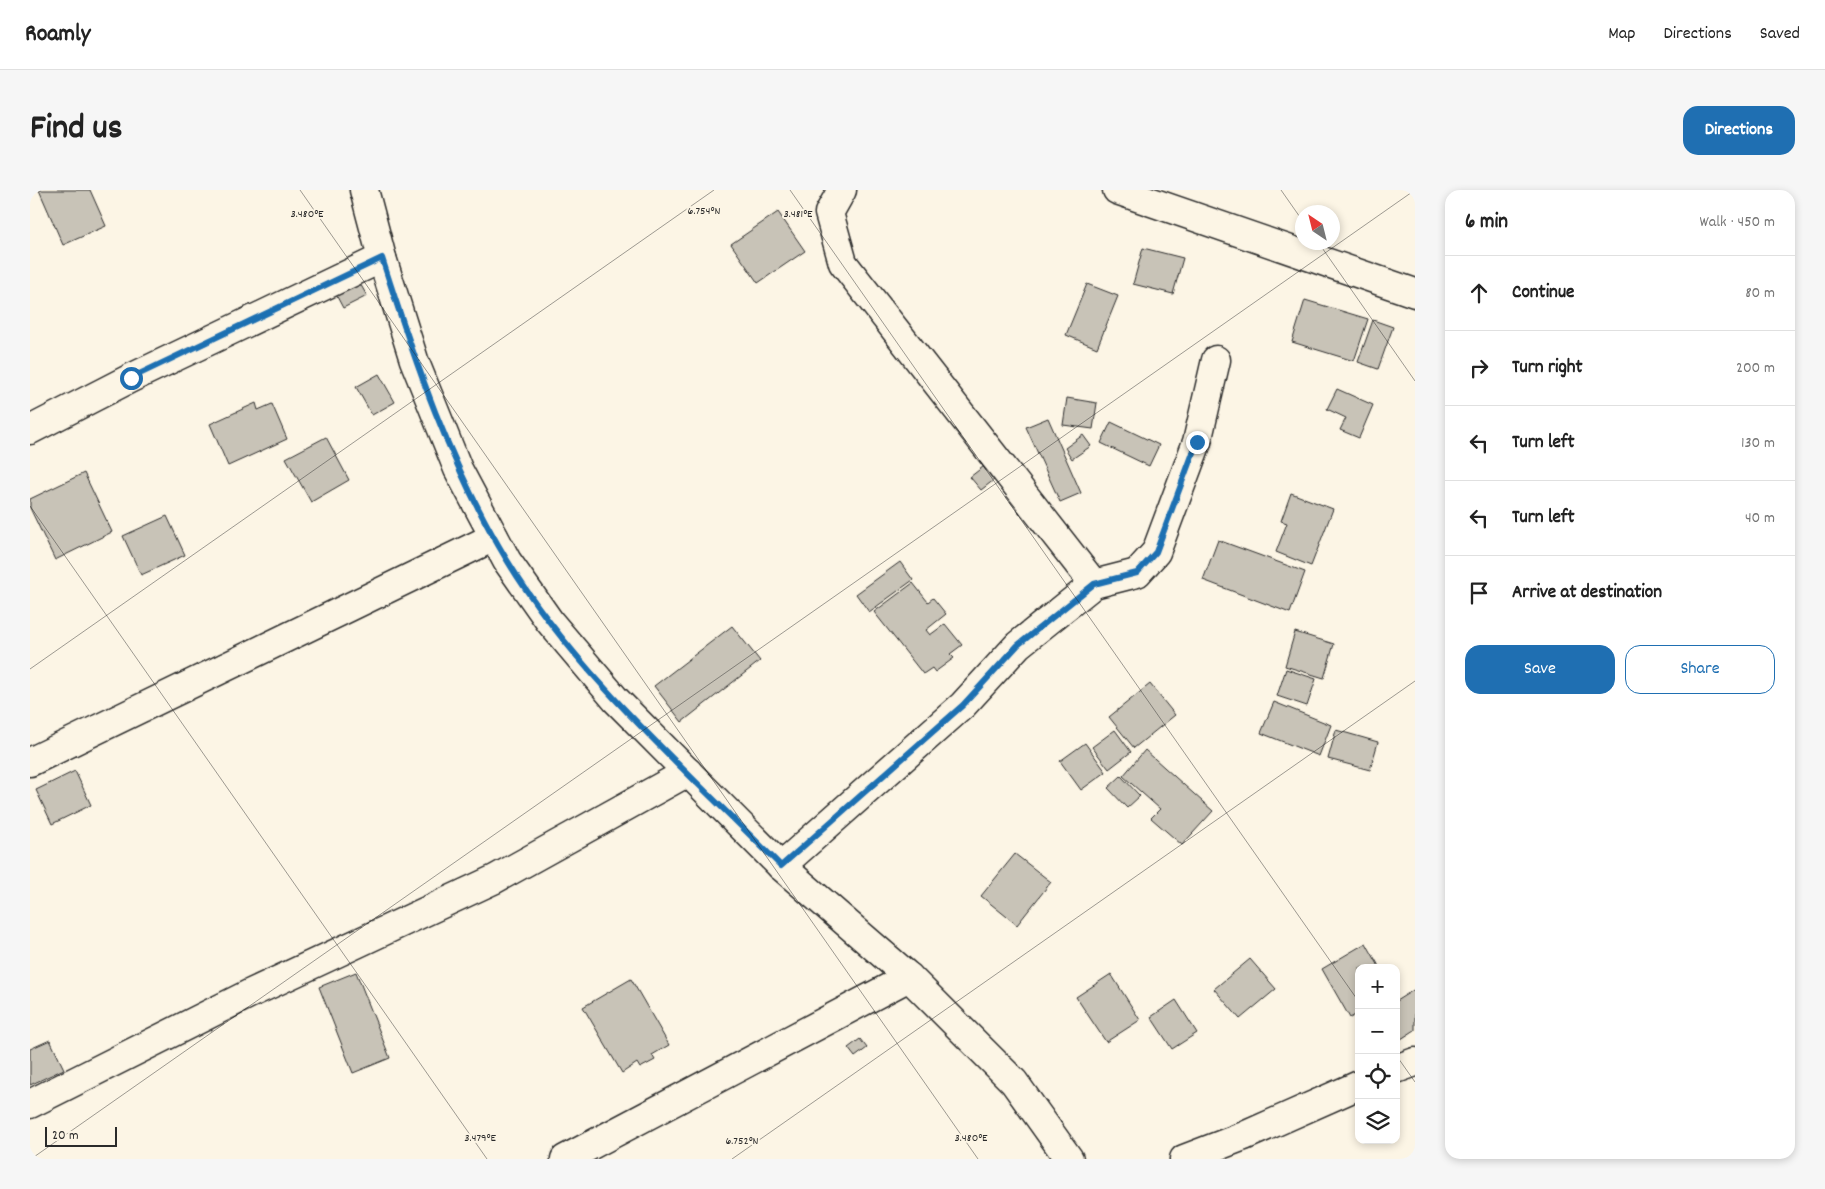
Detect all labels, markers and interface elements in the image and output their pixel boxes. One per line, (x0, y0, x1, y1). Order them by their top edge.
text: Roamly (25, 18, 91, 52)
text: Map (1608, 22, 1635, 47)
text: Directions (1663, 22, 1732, 47)
text: Saved (1760, 22, 1800, 47)
text: Find us (30, 105, 122, 155)
button: Directions (1683, 106, 1795, 155)
text: 6.754°N (688, 203, 720, 220)
north arrow (1295, 205, 1340, 250)
text: 3.480°E (291, 206, 324, 223)
text: 3.481°E (783, 206, 813, 223)
text: 6 min (1465, 208, 1508, 238)
text: Walk · 450 m (1700, 211, 1775, 234)
icon: ahead (1465, 279, 1493, 307)
text: Continue (1512, 280, 1574, 307)
text: 80 m (1745, 282, 1775, 305)
icon: right (1465, 354, 1493, 382)
text: Turn right (1512, 355, 1583, 382)
text: 200 m (1736, 357, 1775, 380)
route start (120, 367, 143, 390)
icon: left (1465, 429, 1493, 457)
text: Turn left (1512, 430, 1575, 457)
route end (1186, 431, 1209, 454)
text: 130 m (1741, 432, 1775, 455)
icon: left (1465, 504, 1493, 532)
text: Turn left (1512, 505, 1575, 532)
text: 40 m (1745, 507, 1775, 530)
icon: arrive (1465, 579, 1493, 607)
text: Arrive at destination (1512, 580, 1662, 607)
button: Save (1465, 645, 1615, 694)
button: Share (1625, 645, 1775, 694)
map controls (1355, 964, 1400, 1144)
button: + (1355, 964, 1400, 1009)
button: − (1355, 1009, 1400, 1054)
button: locate (1355, 1054, 1400, 1099)
button: layers (1355, 1099, 1400, 1144)
scale bar (45, 1124, 118, 1147)
text: 20 m (52, 1126, 79, 1146)
text: 3.479°E (464, 1130, 496, 1147)
text: 3.480°E (955, 1130, 988, 1147)
text: 6.752°N (725, 1133, 759, 1150)

